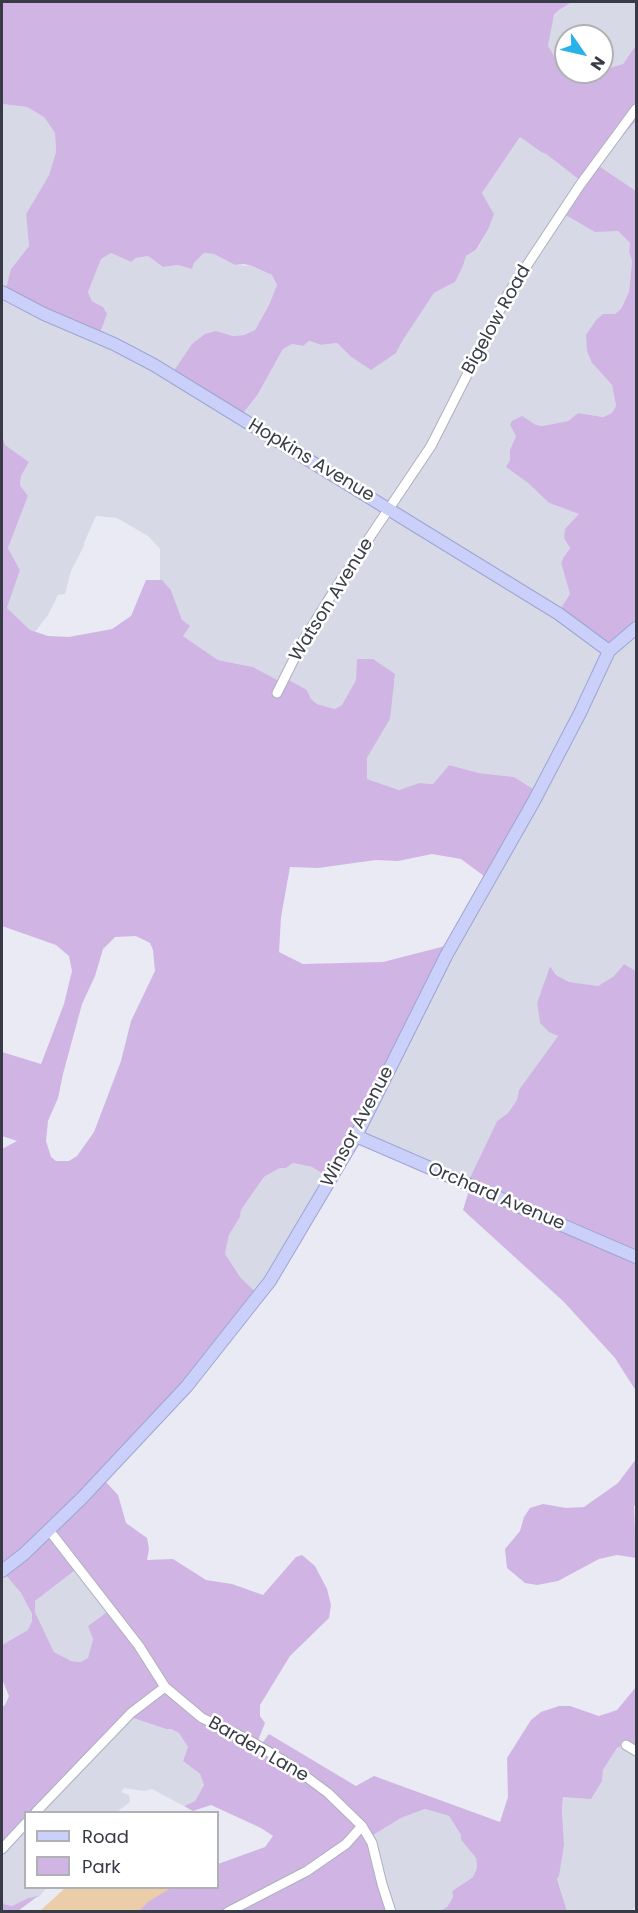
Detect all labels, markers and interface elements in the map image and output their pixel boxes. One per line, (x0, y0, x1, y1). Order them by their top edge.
north arrow (554, 24, 614, 84)
text: N (585, 52, 611, 75)
street label: Bigelow Road (458, 262, 536, 378)
street label: Hopkins Avenue (244, 415, 378, 507)
street label: Watson Avenue (285, 534, 379, 666)
street label: Winsor Avenue (317, 1063, 399, 1191)
street label: Orchard Avenue (424, 1158, 568, 1236)
street label: Barden Lane (204, 1713, 312, 1787)
legend (24, 1811, 219, 1889)
text: Road (82, 1824, 129, 1849)
text: Park (82, 1854, 121, 1879)

